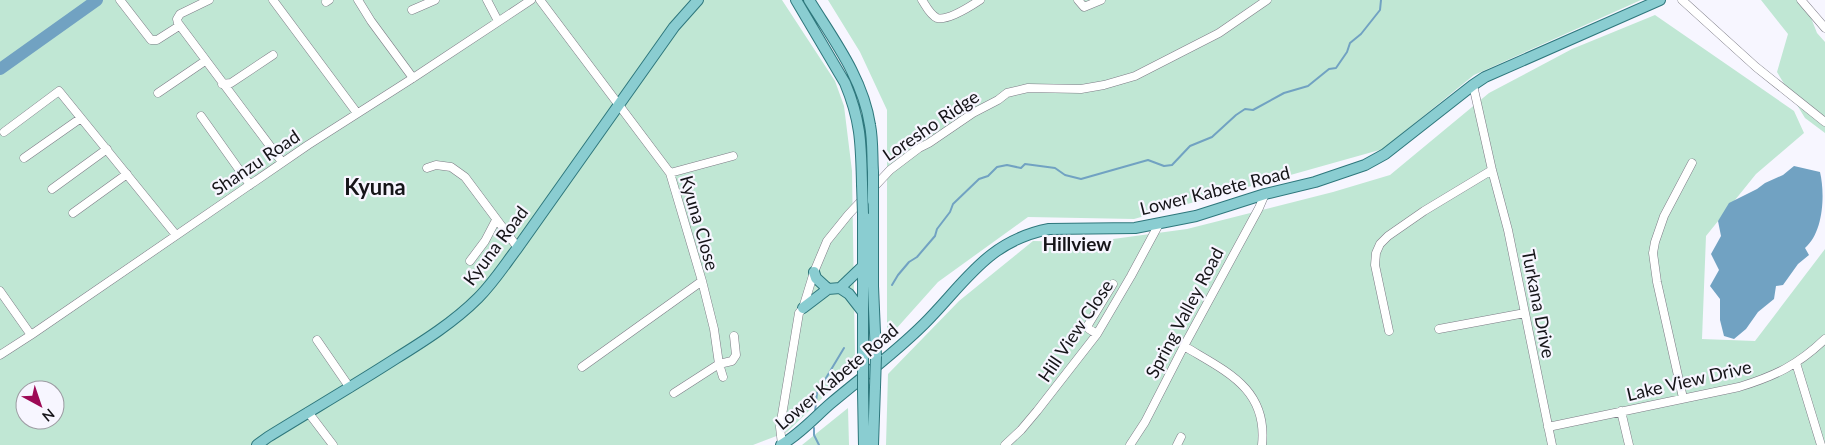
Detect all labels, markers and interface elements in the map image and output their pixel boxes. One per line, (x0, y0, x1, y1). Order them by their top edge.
street label: Loresho Ridge (878, 85, 983, 165)
street label: Shanzu Road (207, 125, 304, 200)
street label: Lower Kabete Road (1138, 161, 1292, 219)
district label: Kyuna (344, 173, 406, 200)
street label: Kyuna Close (676, 173, 724, 273)
street label: Kyuna Road (458, 201, 532, 289)
district label: Hillview (1043, 232, 1112, 255)
street label: Spring Valley Road (1140, 243, 1228, 382)
street label: Turkana Drive (1518, 248, 1560, 360)
street label: Hill View Close (1033, 275, 1117, 386)
street label: Lower Kabete Road (770, 318, 902, 434)
street label: Lake View Drive (1624, 355, 1753, 405)
north arrow (15, 380, 65, 430)
text: N (39, 405, 58, 425)

